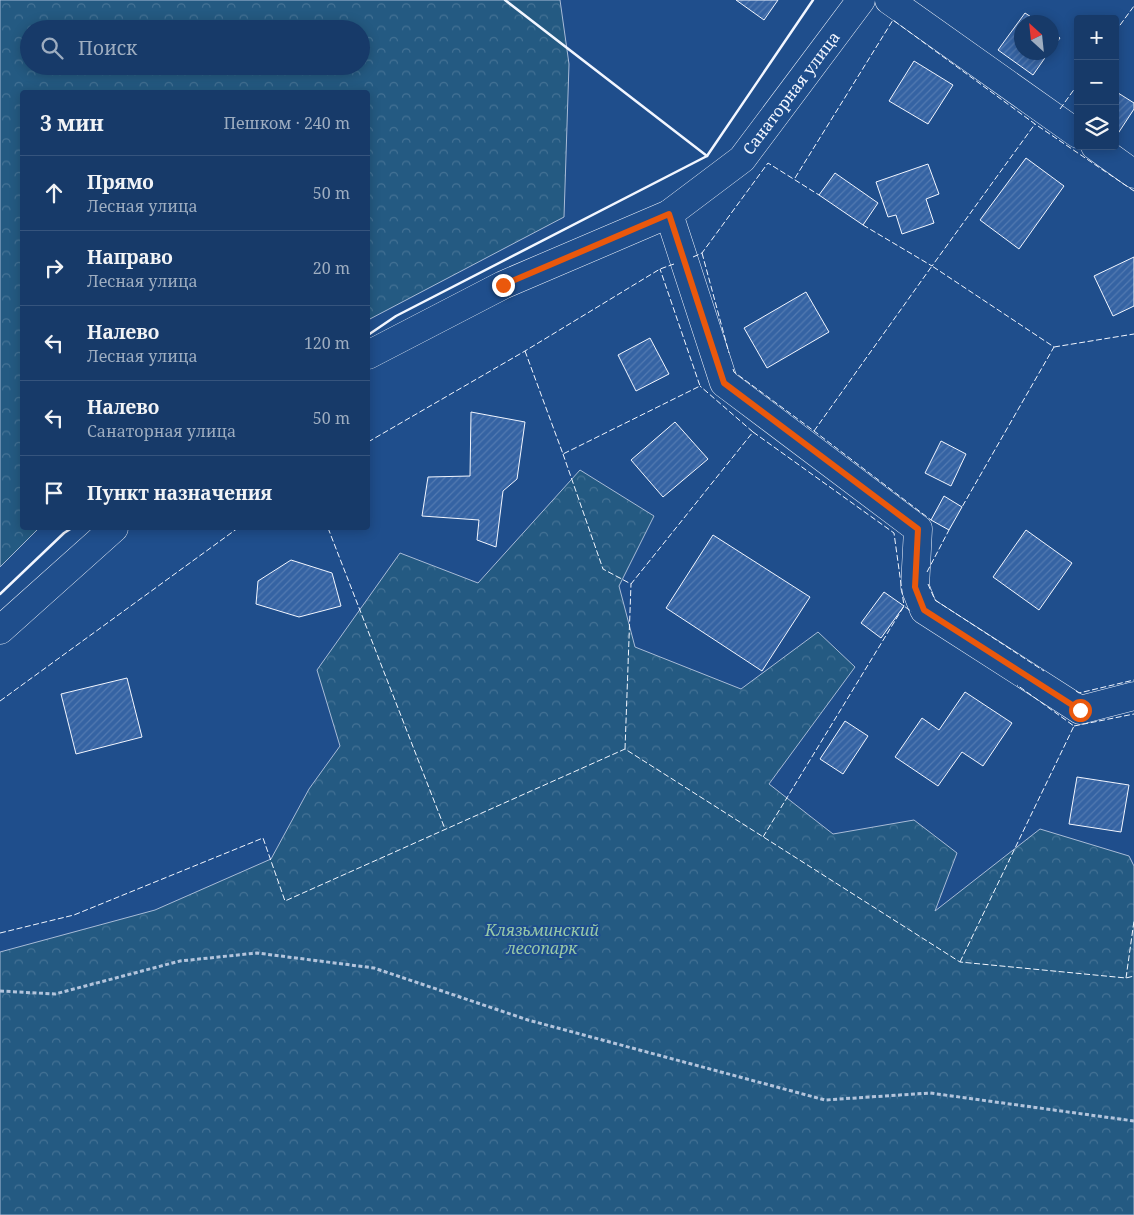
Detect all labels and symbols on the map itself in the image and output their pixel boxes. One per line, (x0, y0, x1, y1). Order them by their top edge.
north arrow (1014, 15, 1059, 60)
street label: Санаторная улица (737, 27, 845, 159)
route end (492, 274, 515, 297)
route start (1069, 699, 1092, 722)
park label: Клязьминский лесопарк (484, 919, 599, 959)

